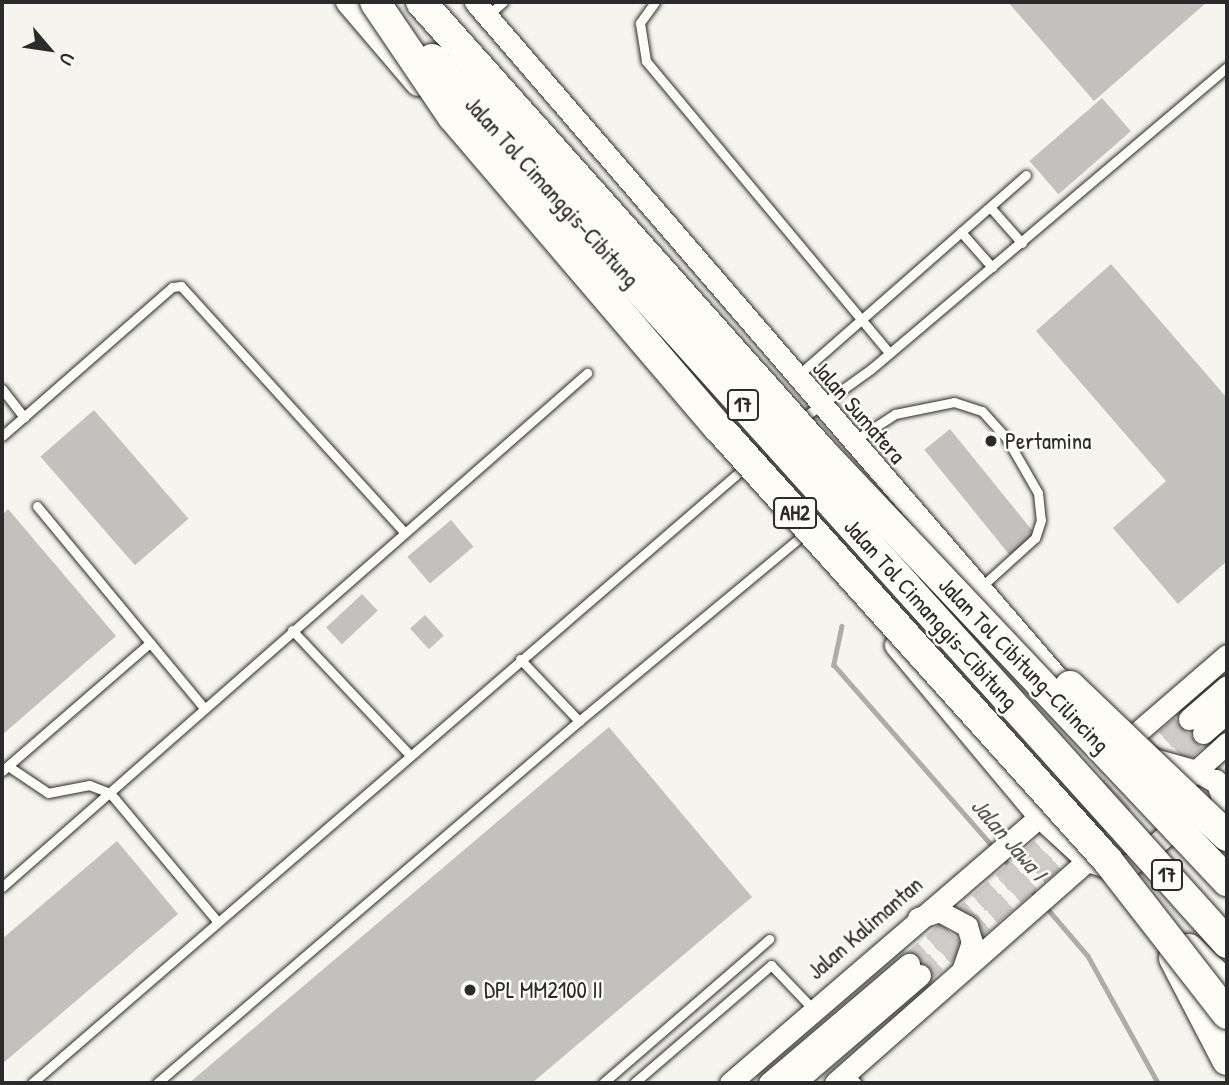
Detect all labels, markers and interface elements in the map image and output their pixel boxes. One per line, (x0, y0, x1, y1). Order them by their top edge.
north arrow (14, 14, 84, 84)
text: U (53, 48, 81, 70)
street label: Jalan Tol Cimanggis–Cibitung (459, 91, 645, 293)
street label: Jalan Sumatera (807, 355, 911, 469)
road number: 17 (726, 388, 760, 422)
place label: Pertamina (1005, 427, 1091, 455)
marker: Pertamina (983, 433, 999, 449)
road number: AH2 (772, 496, 818, 530)
street label: Jalan Tol Cimanggis–Cibitung (838, 513, 1024, 715)
street label: Jalan Tol Cibitung–Cilincing (933, 571, 1115, 759)
water label: Jalan Jawa I (965, 792, 1053, 886)
road number: 17 (1150, 858, 1184, 892)
street label: Jalan Kalimantan (802, 871, 928, 985)
place label: DPL MM2100 II (484, 976, 603, 1004)
marker: DPL MM2100 II (462, 982, 478, 998)

